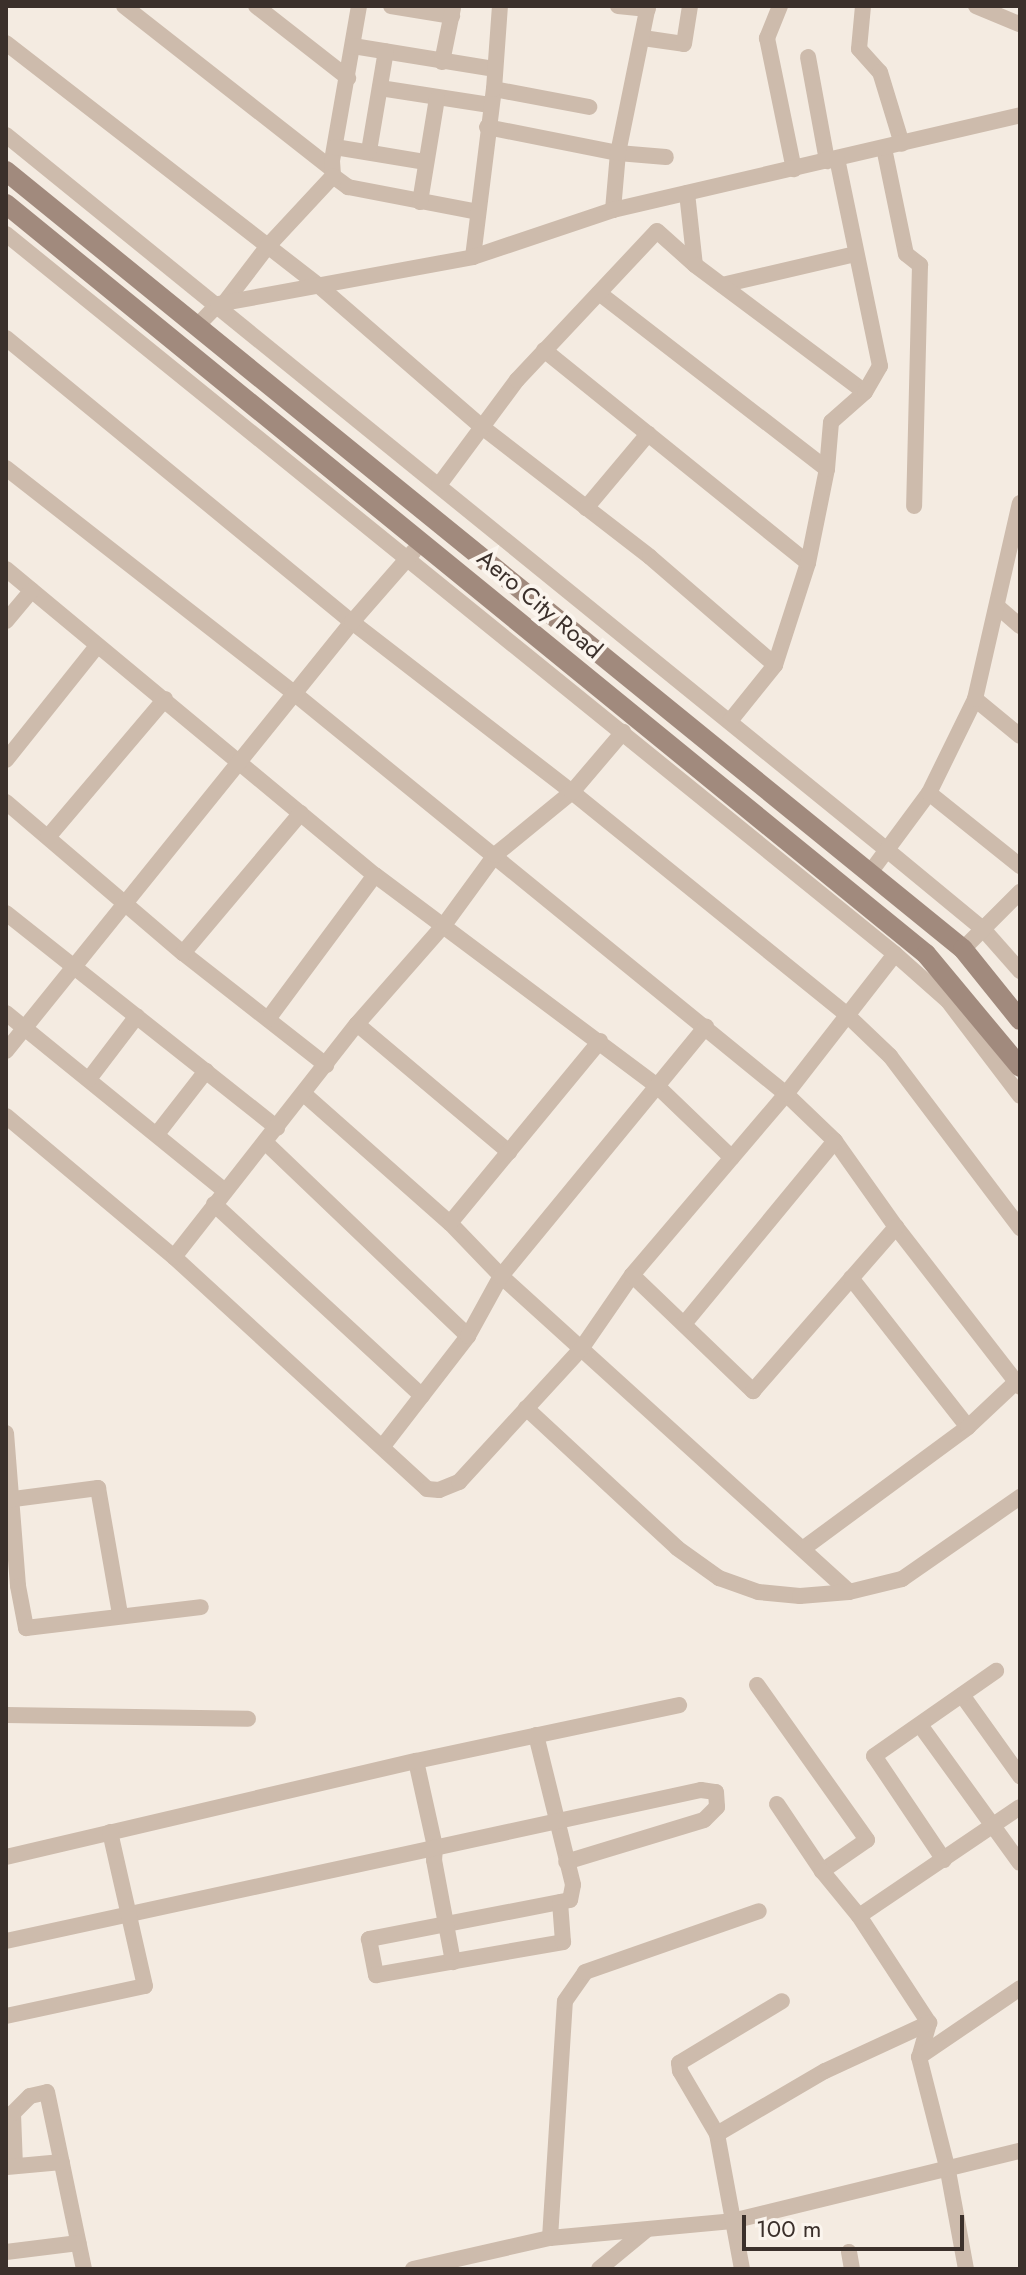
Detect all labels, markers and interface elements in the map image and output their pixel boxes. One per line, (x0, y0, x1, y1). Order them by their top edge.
street label: Aero City Road (472, 543, 608, 665)
scale bar (746, 2199, 968, 2249)
text: 100 m (756, 2211, 822, 2246)

